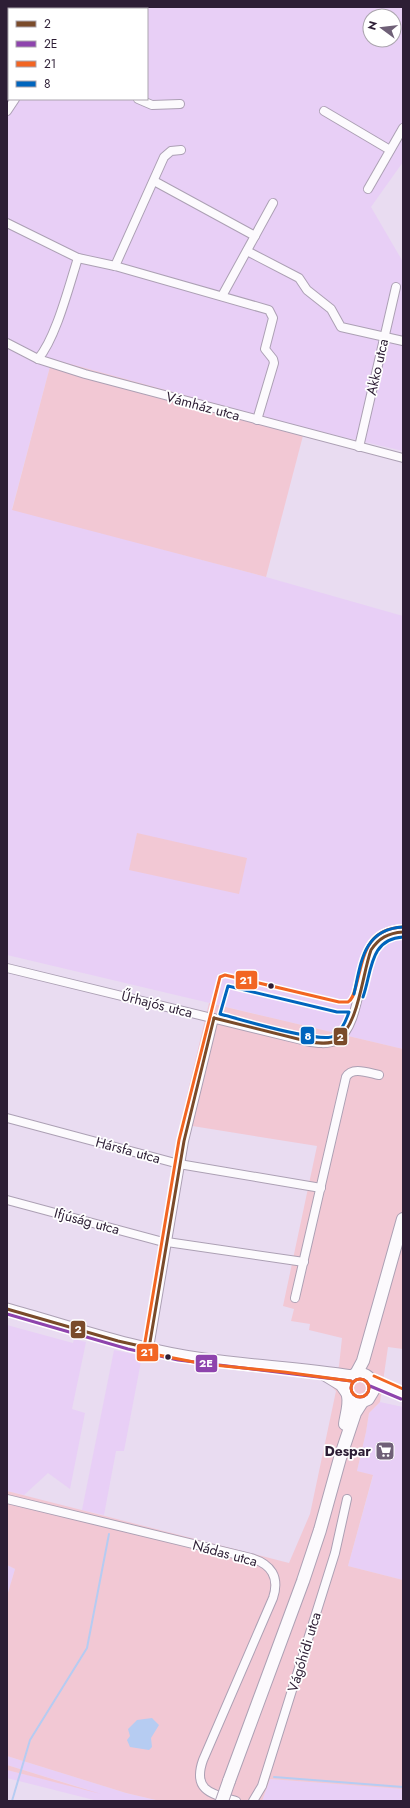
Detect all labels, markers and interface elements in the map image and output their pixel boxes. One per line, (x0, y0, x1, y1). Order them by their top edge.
legend (8, 8, 148, 100)
north arrow (362, 8, 402, 48)
text: 2 (44, 15, 51, 33)
text: N (363, 19, 381, 32)
text: 2E (44, 35, 57, 53)
text: 21 (44, 55, 56, 73)
text: 8 (44, 75, 51, 93)
street label: Akko utca (361, 337, 393, 397)
street label: Vámház utca (164, 387, 242, 425)
line badge: 21 (235, 970, 258, 990)
text: 21 (240, 972, 252, 988)
unlabelled marker (266, 981, 276, 991)
street label: Űrhajós utca (119, 985, 195, 1023)
line badge: 8 (300, 1026, 315, 1045)
line badge: 2 (333, 1027, 348, 1046)
text: 8 (305, 1028, 312, 1044)
text: 2 (336, 1029, 344, 1045)
street label: Hársfa utca (93, 1132, 163, 1168)
street label: Ifjúság utca (52, 1203, 122, 1239)
line badge: 2 (70, 1320, 86, 1339)
text: 2 (74, 1321, 82, 1337)
line badge: 21 (136, 1343, 159, 1362)
text: 21 (141, 1344, 153, 1360)
unlabelled marker (163, 1352, 173, 1362)
line badge: 2E (195, 1354, 218, 1373)
text: 2E (199, 1355, 213, 1371)
supermarket icon: Despar (374, 1440, 396, 1462)
place label: Despar (324, 1441, 371, 1461)
street label: Nádas utca (190, 1535, 260, 1571)
street label: Vágóhídi utca (282, 1610, 326, 1694)

